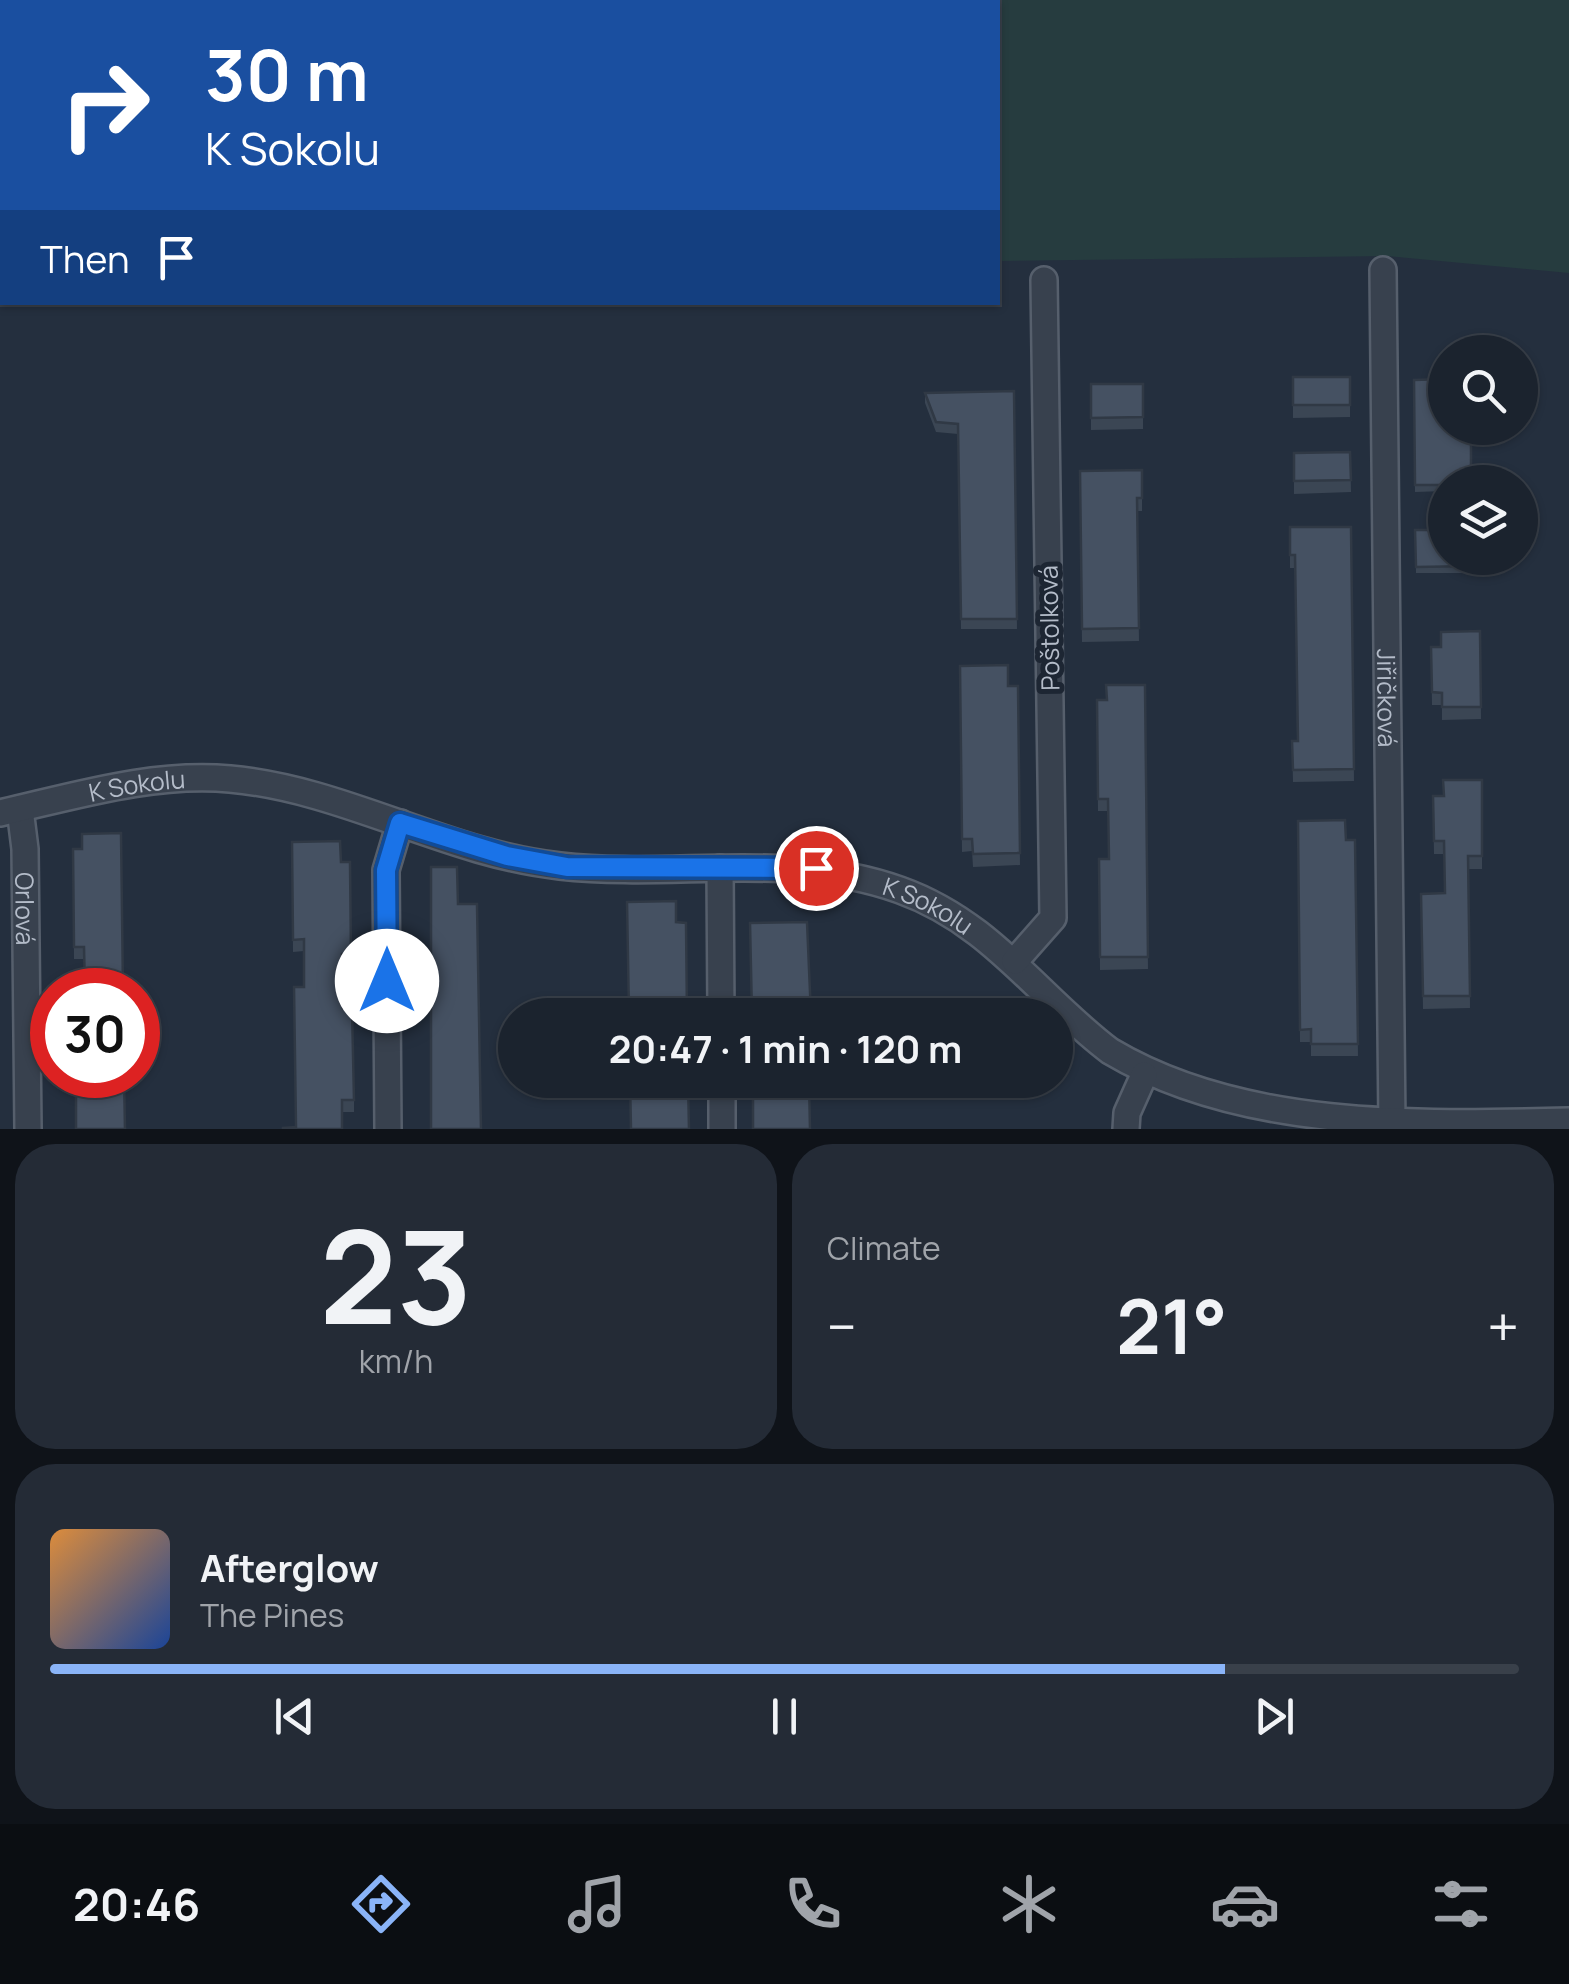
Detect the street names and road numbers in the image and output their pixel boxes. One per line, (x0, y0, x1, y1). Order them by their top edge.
street label: Poštolková (1030, 565, 1068, 691)
street label: Jiřičková (1369, 649, 1406, 747)
street label: K Sokolu (85, 761, 186, 809)
street label: K Sokolu (879, 868, 981, 942)
street label: Orlová (8, 872, 44, 945)

